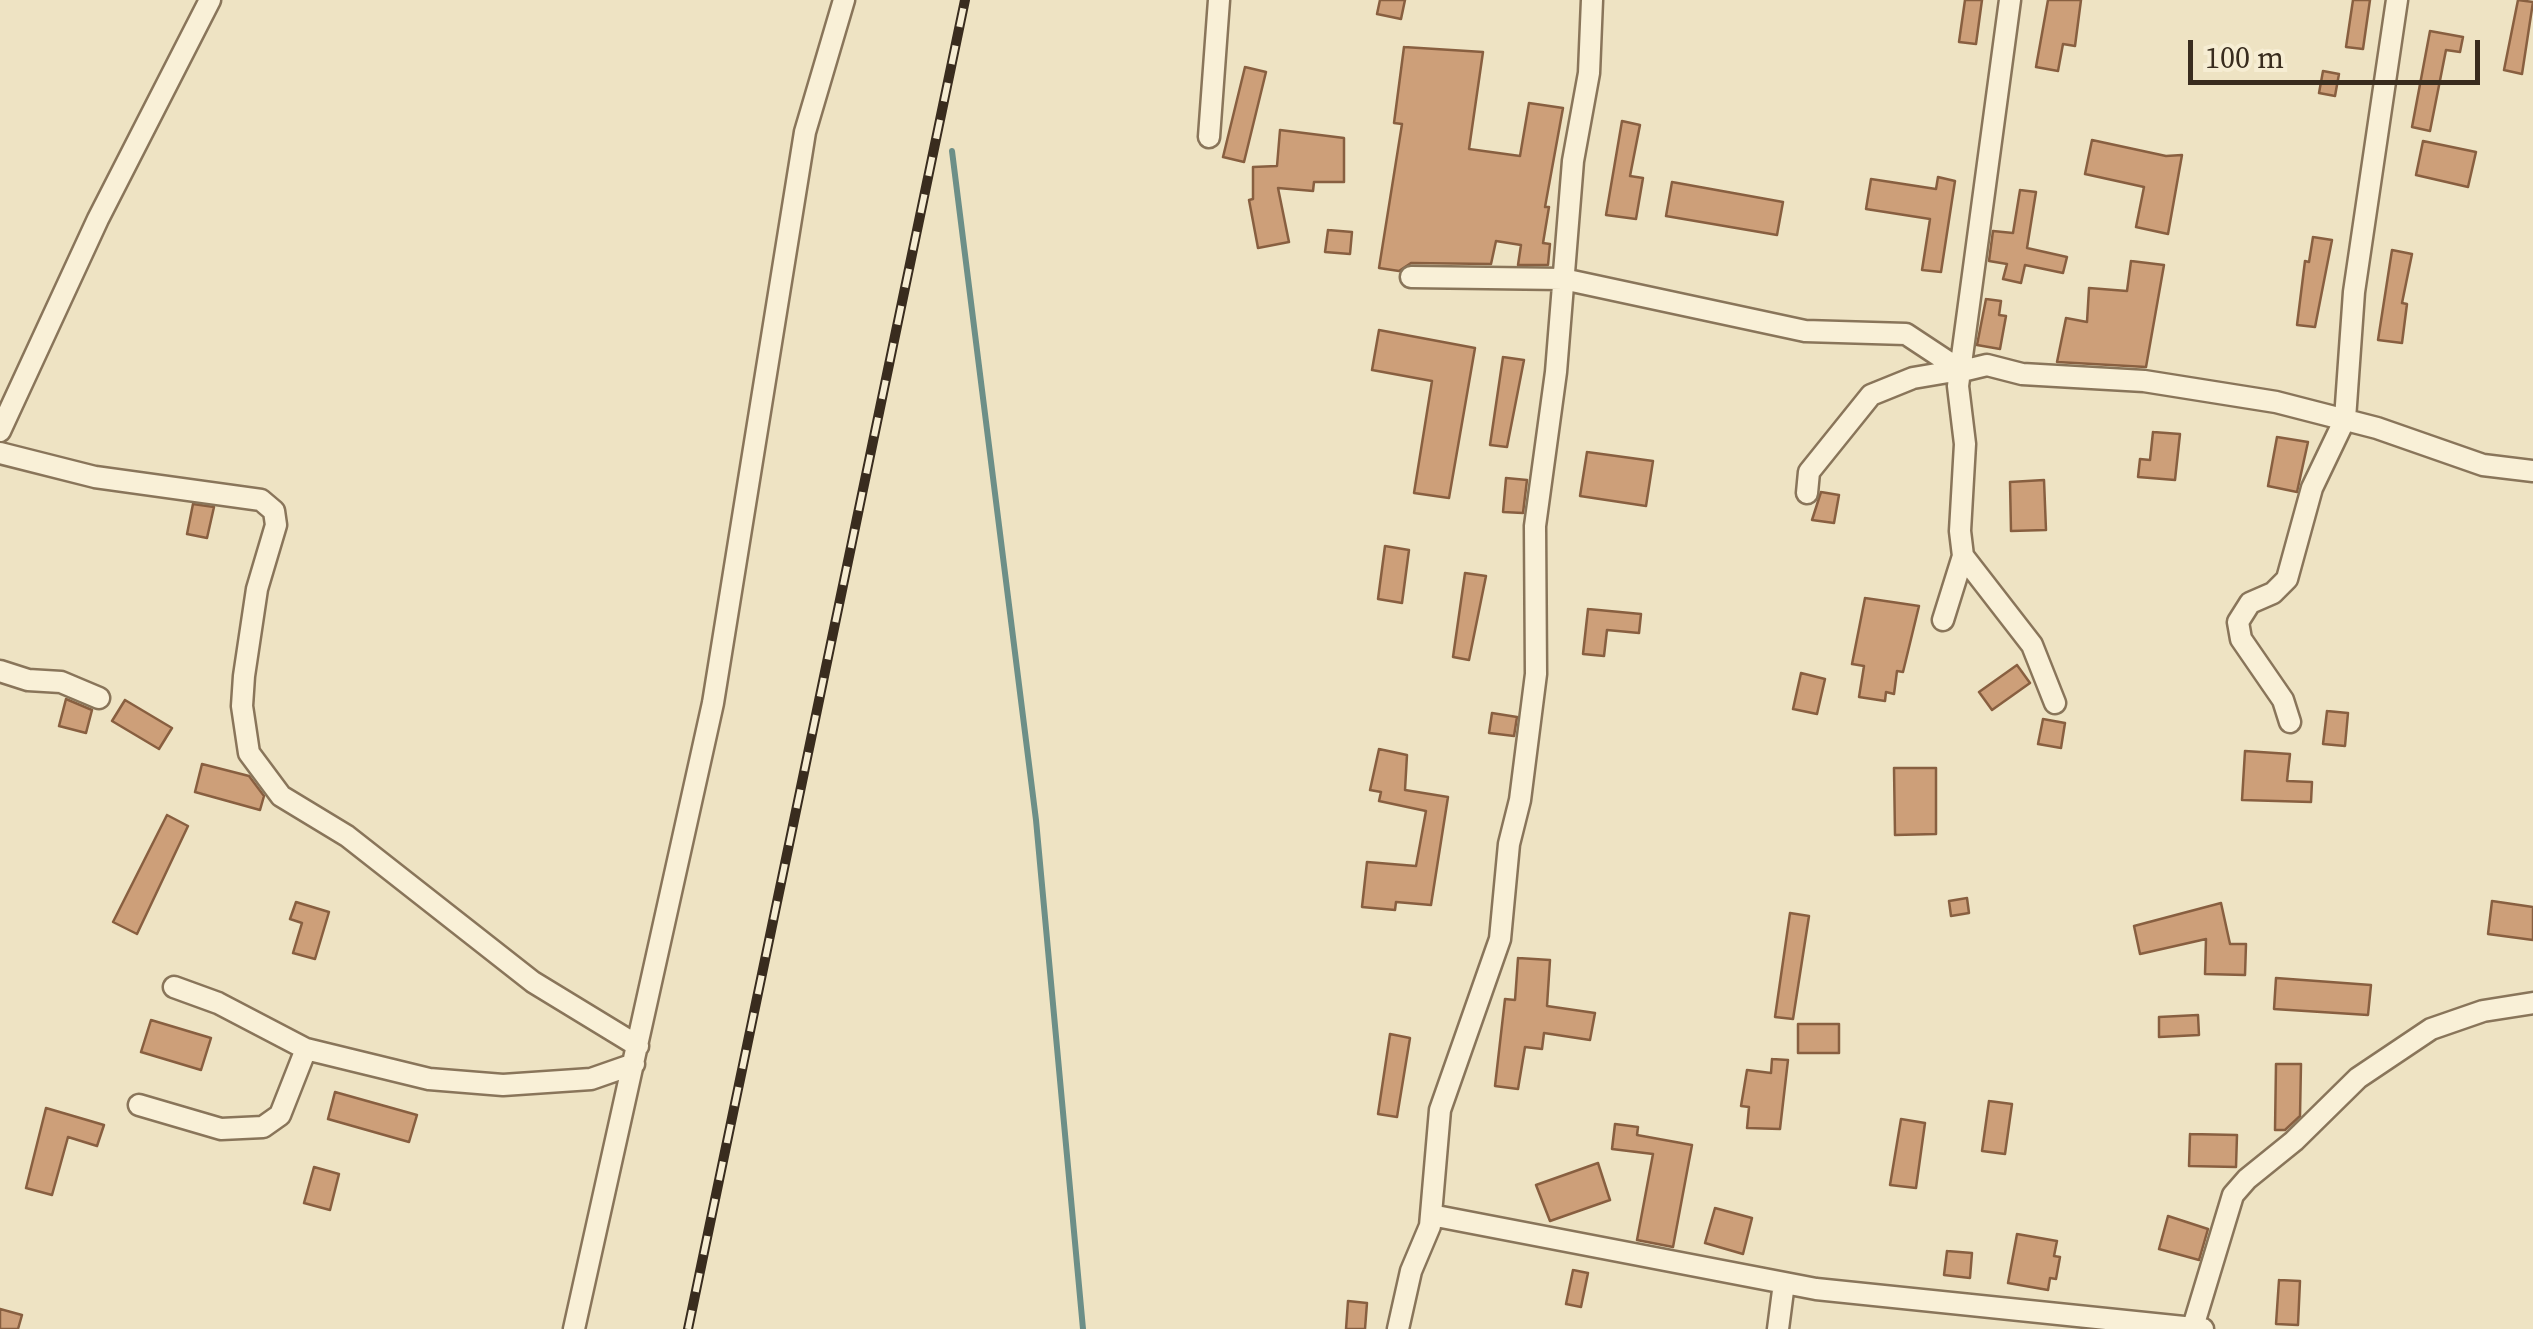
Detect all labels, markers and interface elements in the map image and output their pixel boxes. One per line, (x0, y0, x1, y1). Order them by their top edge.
scale bar (2193, 20, 2486, 82)
text: 100 m (2205, 37, 2284, 78)

